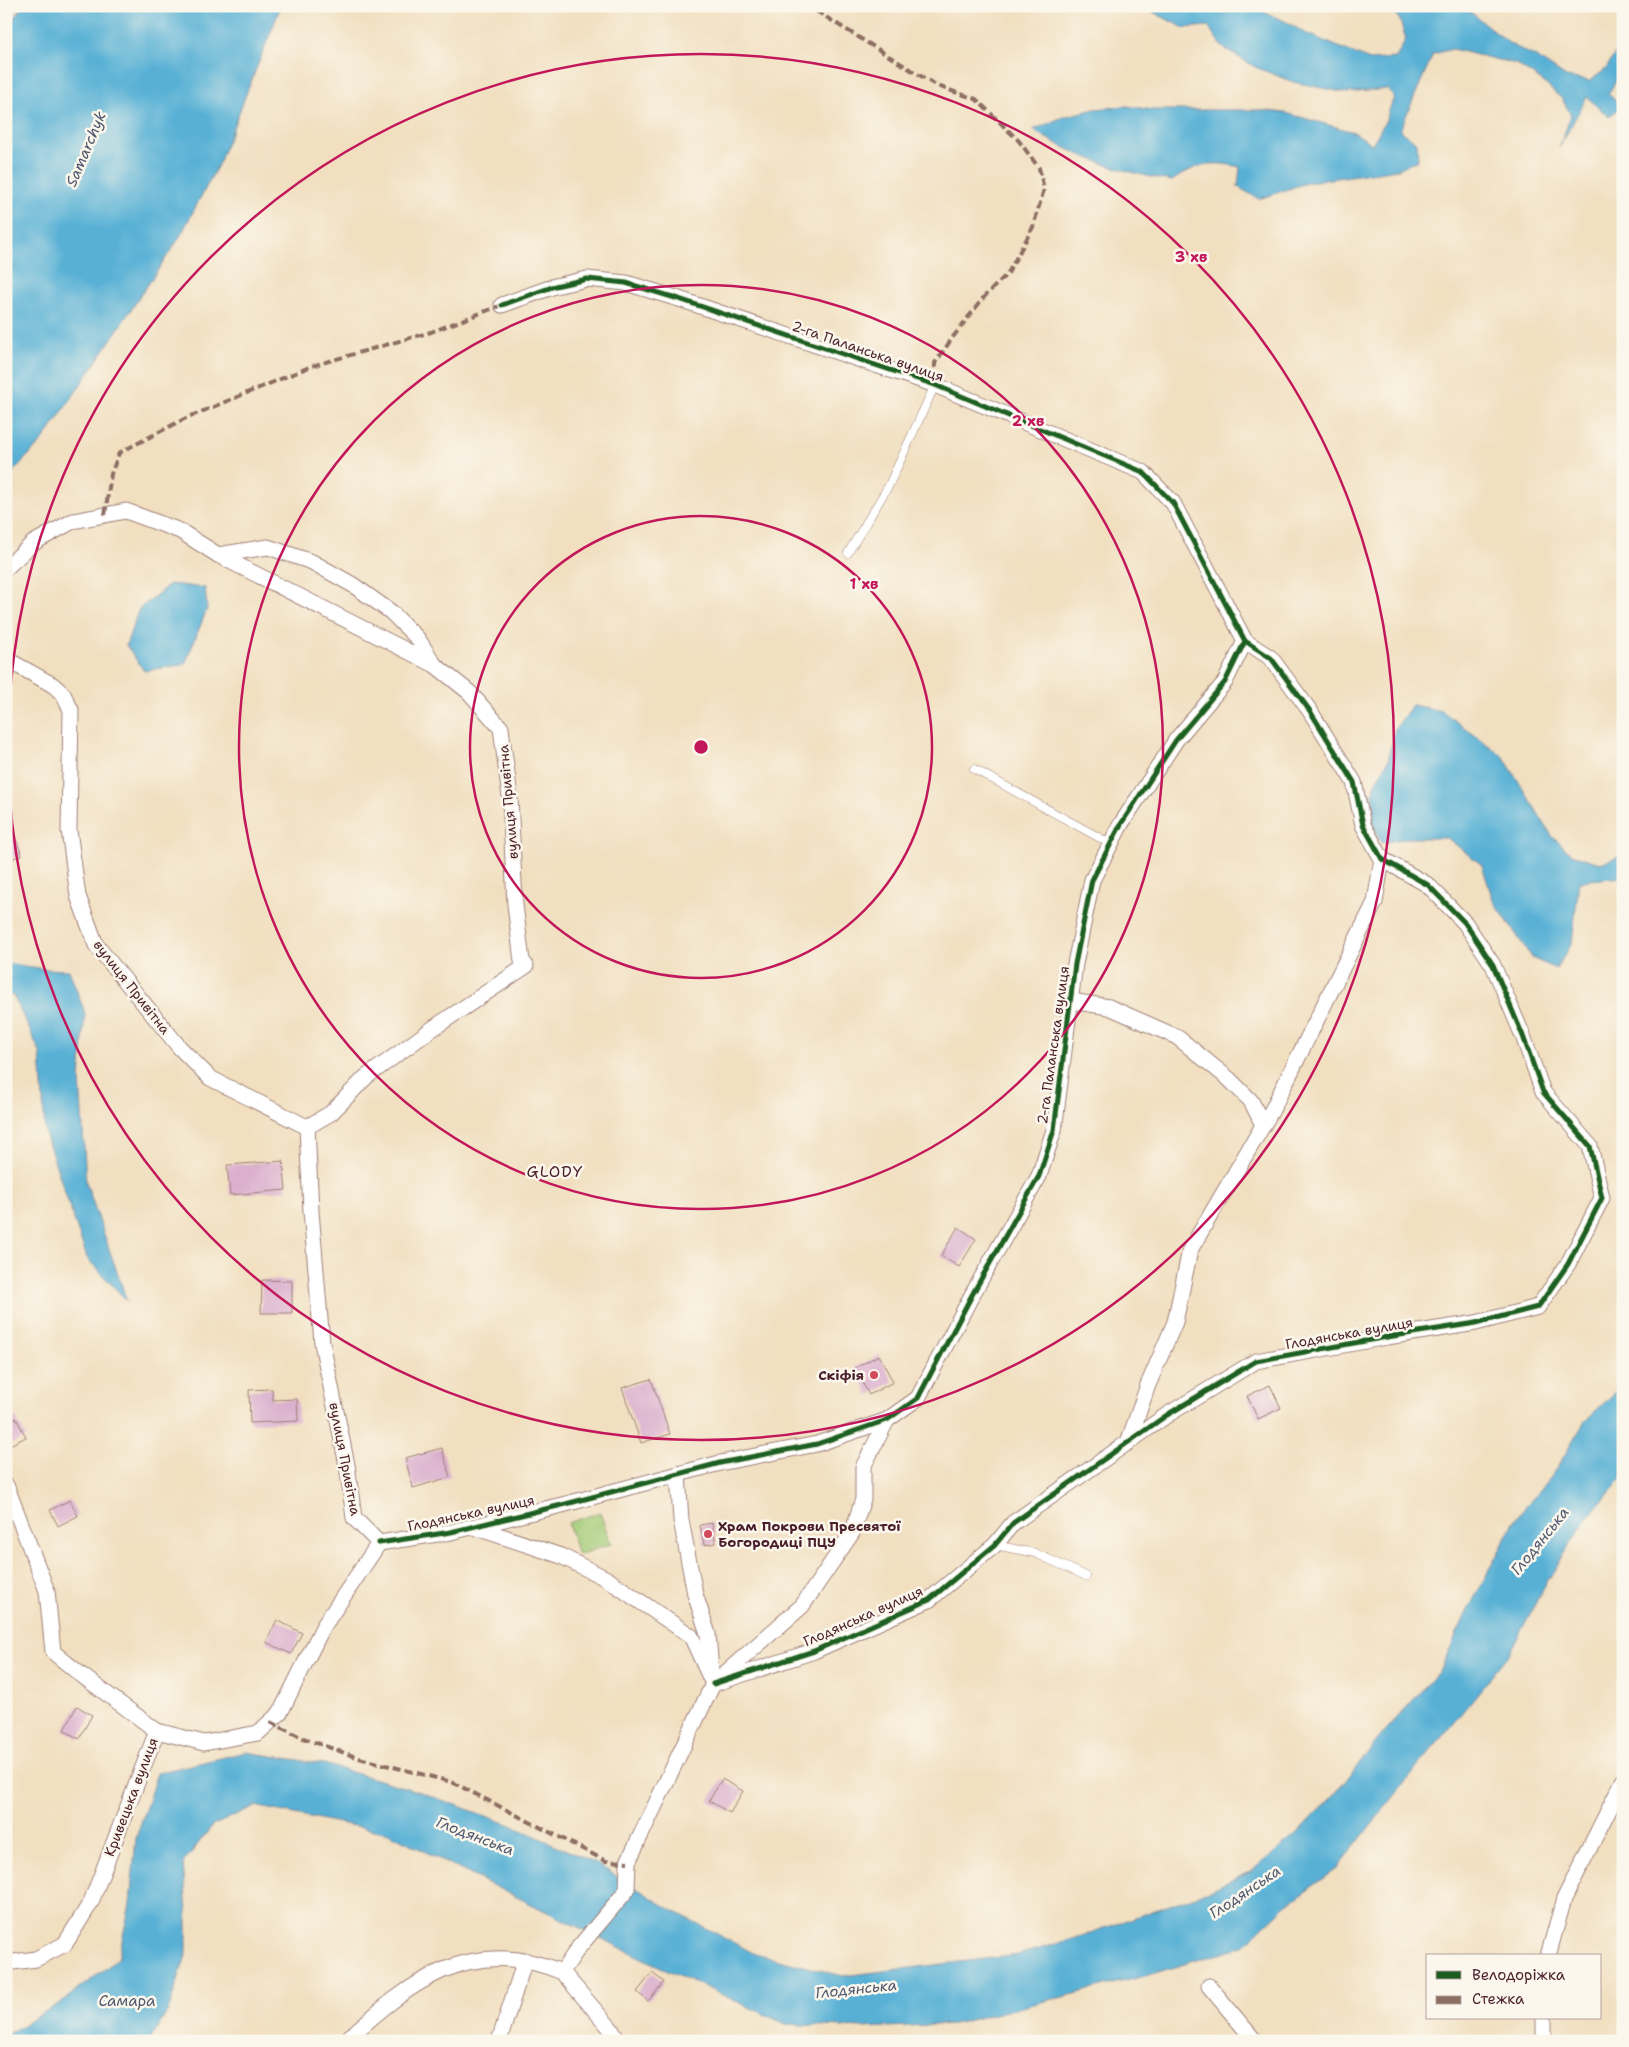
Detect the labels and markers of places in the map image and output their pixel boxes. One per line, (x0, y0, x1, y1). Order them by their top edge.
centre of rings (692, 738, 710, 756)
place label: Скіфія (818, 1366, 864, 1384)
marker: Скіфія (868, 1369, 880, 1381)
place label: Храм Покрови Пресвятої Богородиці ПЦУ (718, 1517, 901, 1551)
marker: Храм Покрови Пресвятої Богородиці ПЦУ (702, 1528, 714, 1540)

